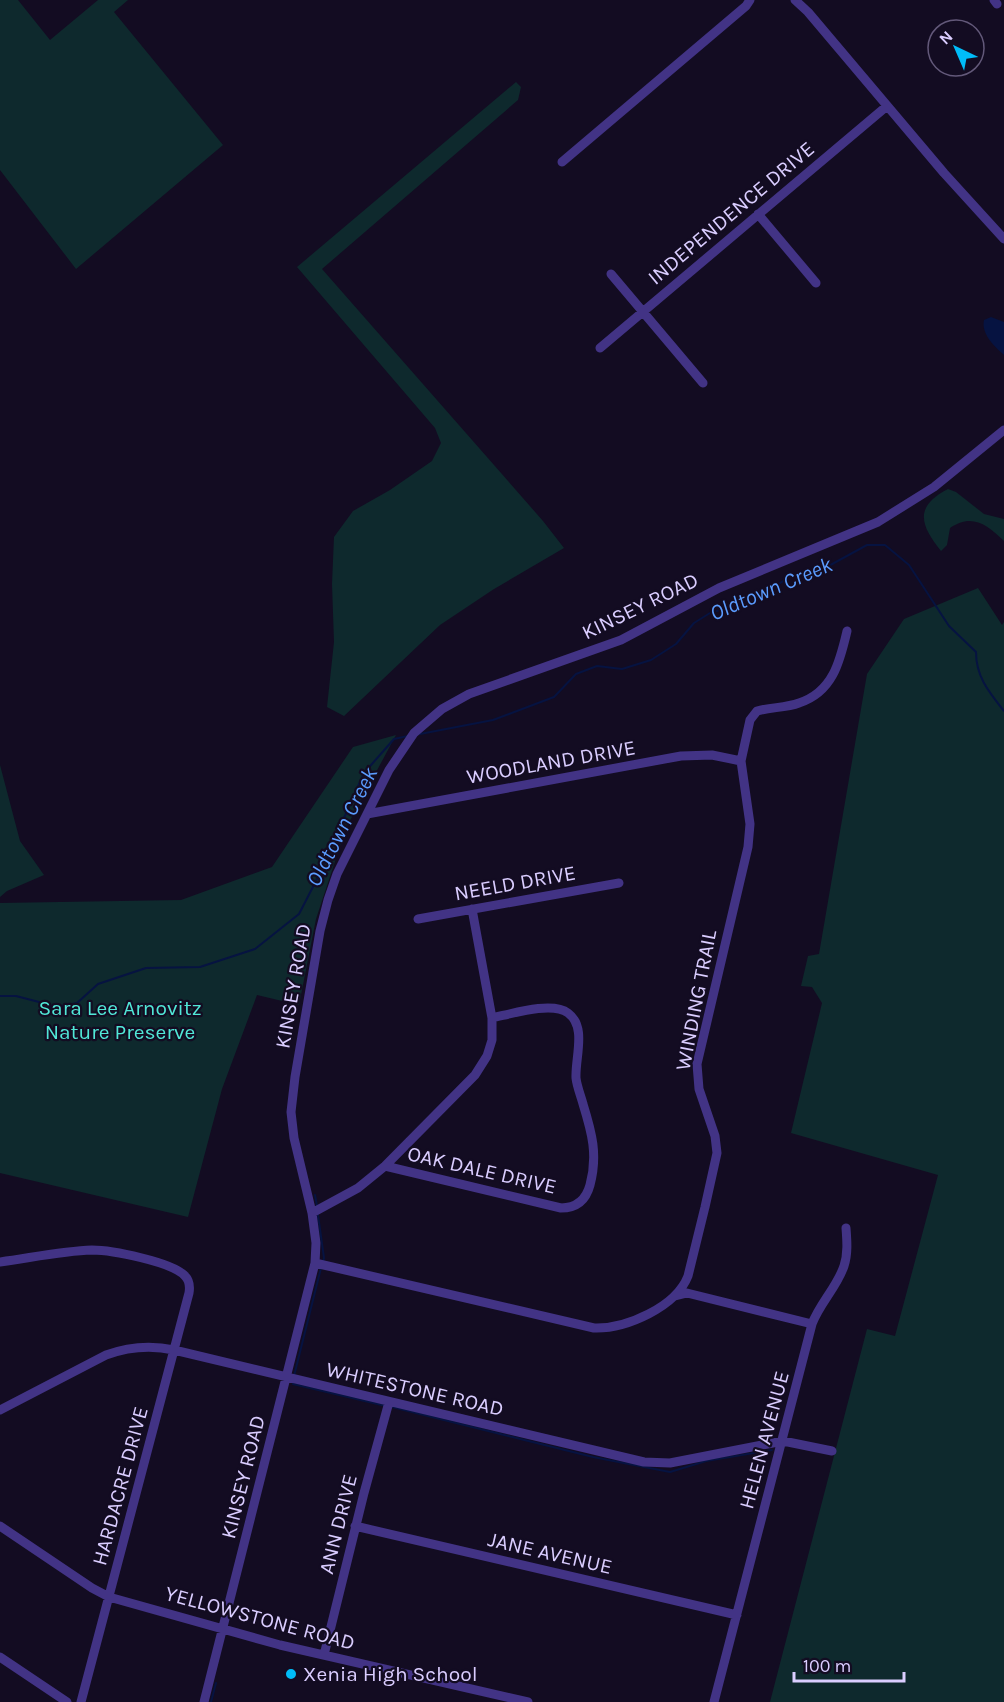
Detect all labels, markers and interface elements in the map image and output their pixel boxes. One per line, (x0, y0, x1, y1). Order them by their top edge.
north arrow (926, 18, 986, 78)
text: N (935, 27, 957, 48)
street label: INDEPENDENCE DRIVE (643, 136, 819, 290)
water label: Oldtown Creek (706, 551, 837, 626)
street label: KINSEY ROAD (578, 568, 702, 644)
street label: WOODLAND DRIVE (465, 735, 637, 789)
water label: Oldtown Creek (301, 762, 384, 891)
street label: NEELD DRIVE (452, 861, 578, 905)
street label: KINSEY ROAD (270, 922, 316, 1050)
street label: WINDING TRAIL (671, 927, 721, 1072)
park label: Sara Lee Arnovitz Nature Preserve (38, 996, 202, 1044)
street label: OAK DALE DRIVE (405, 1141, 559, 1199)
street label: WHITESTONE ROAD (324, 1357, 506, 1421)
street label: HELEN AVENUE (734, 1368, 794, 1512)
street label: HARDACRE DRIVE (87, 1404, 153, 1568)
street label: KINSEY ROAD (216, 1413, 270, 1541)
street label: ANN DRIVE (314, 1472, 362, 1576)
street label: JANE AVENUE (486, 1527, 614, 1579)
street label: YELLOWSTONE ROAD (162, 1581, 358, 1655)
scale bar (794, 1645, 904, 1683)
text: 100 m (803, 1655, 851, 1677)
place label: Xenia High School (303, 1662, 478, 1686)
marker: Xenia High School (284, 1667, 298, 1681)

